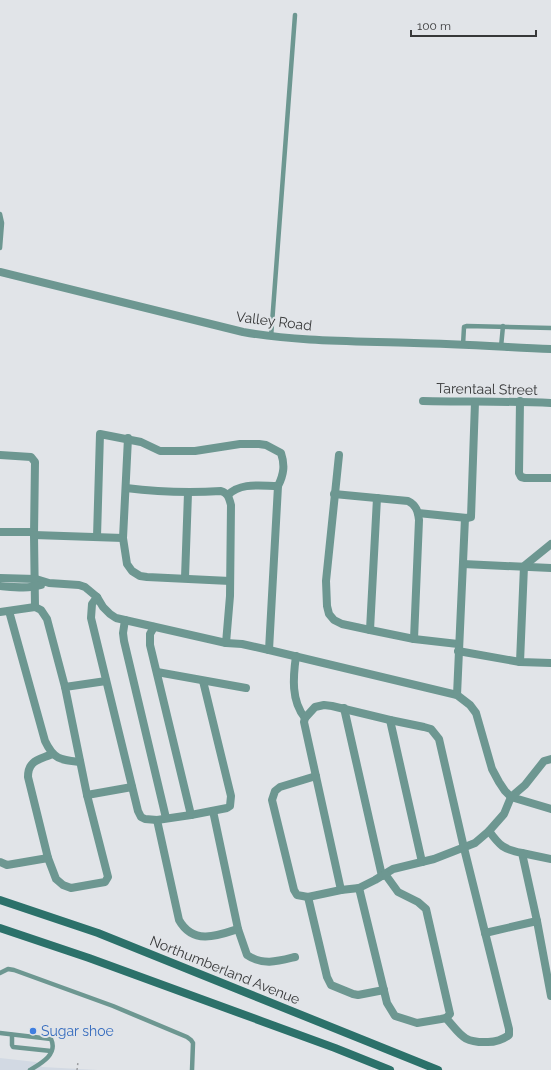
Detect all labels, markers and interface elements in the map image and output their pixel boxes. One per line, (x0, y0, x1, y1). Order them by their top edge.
scale bar (411, 12, 536, 38)
text: 100 m (417, 19, 451, 33)
street label: Valley Road (235, 308, 313, 334)
street label: Tarentaal Street (436, 380, 538, 398)
street label: Northumberland Avenue (148, 933, 302, 1007)
place label: Sugar shoe (41, 1023, 114, 1039)
marker: Sugar shoe (28, 1026, 38, 1036)

